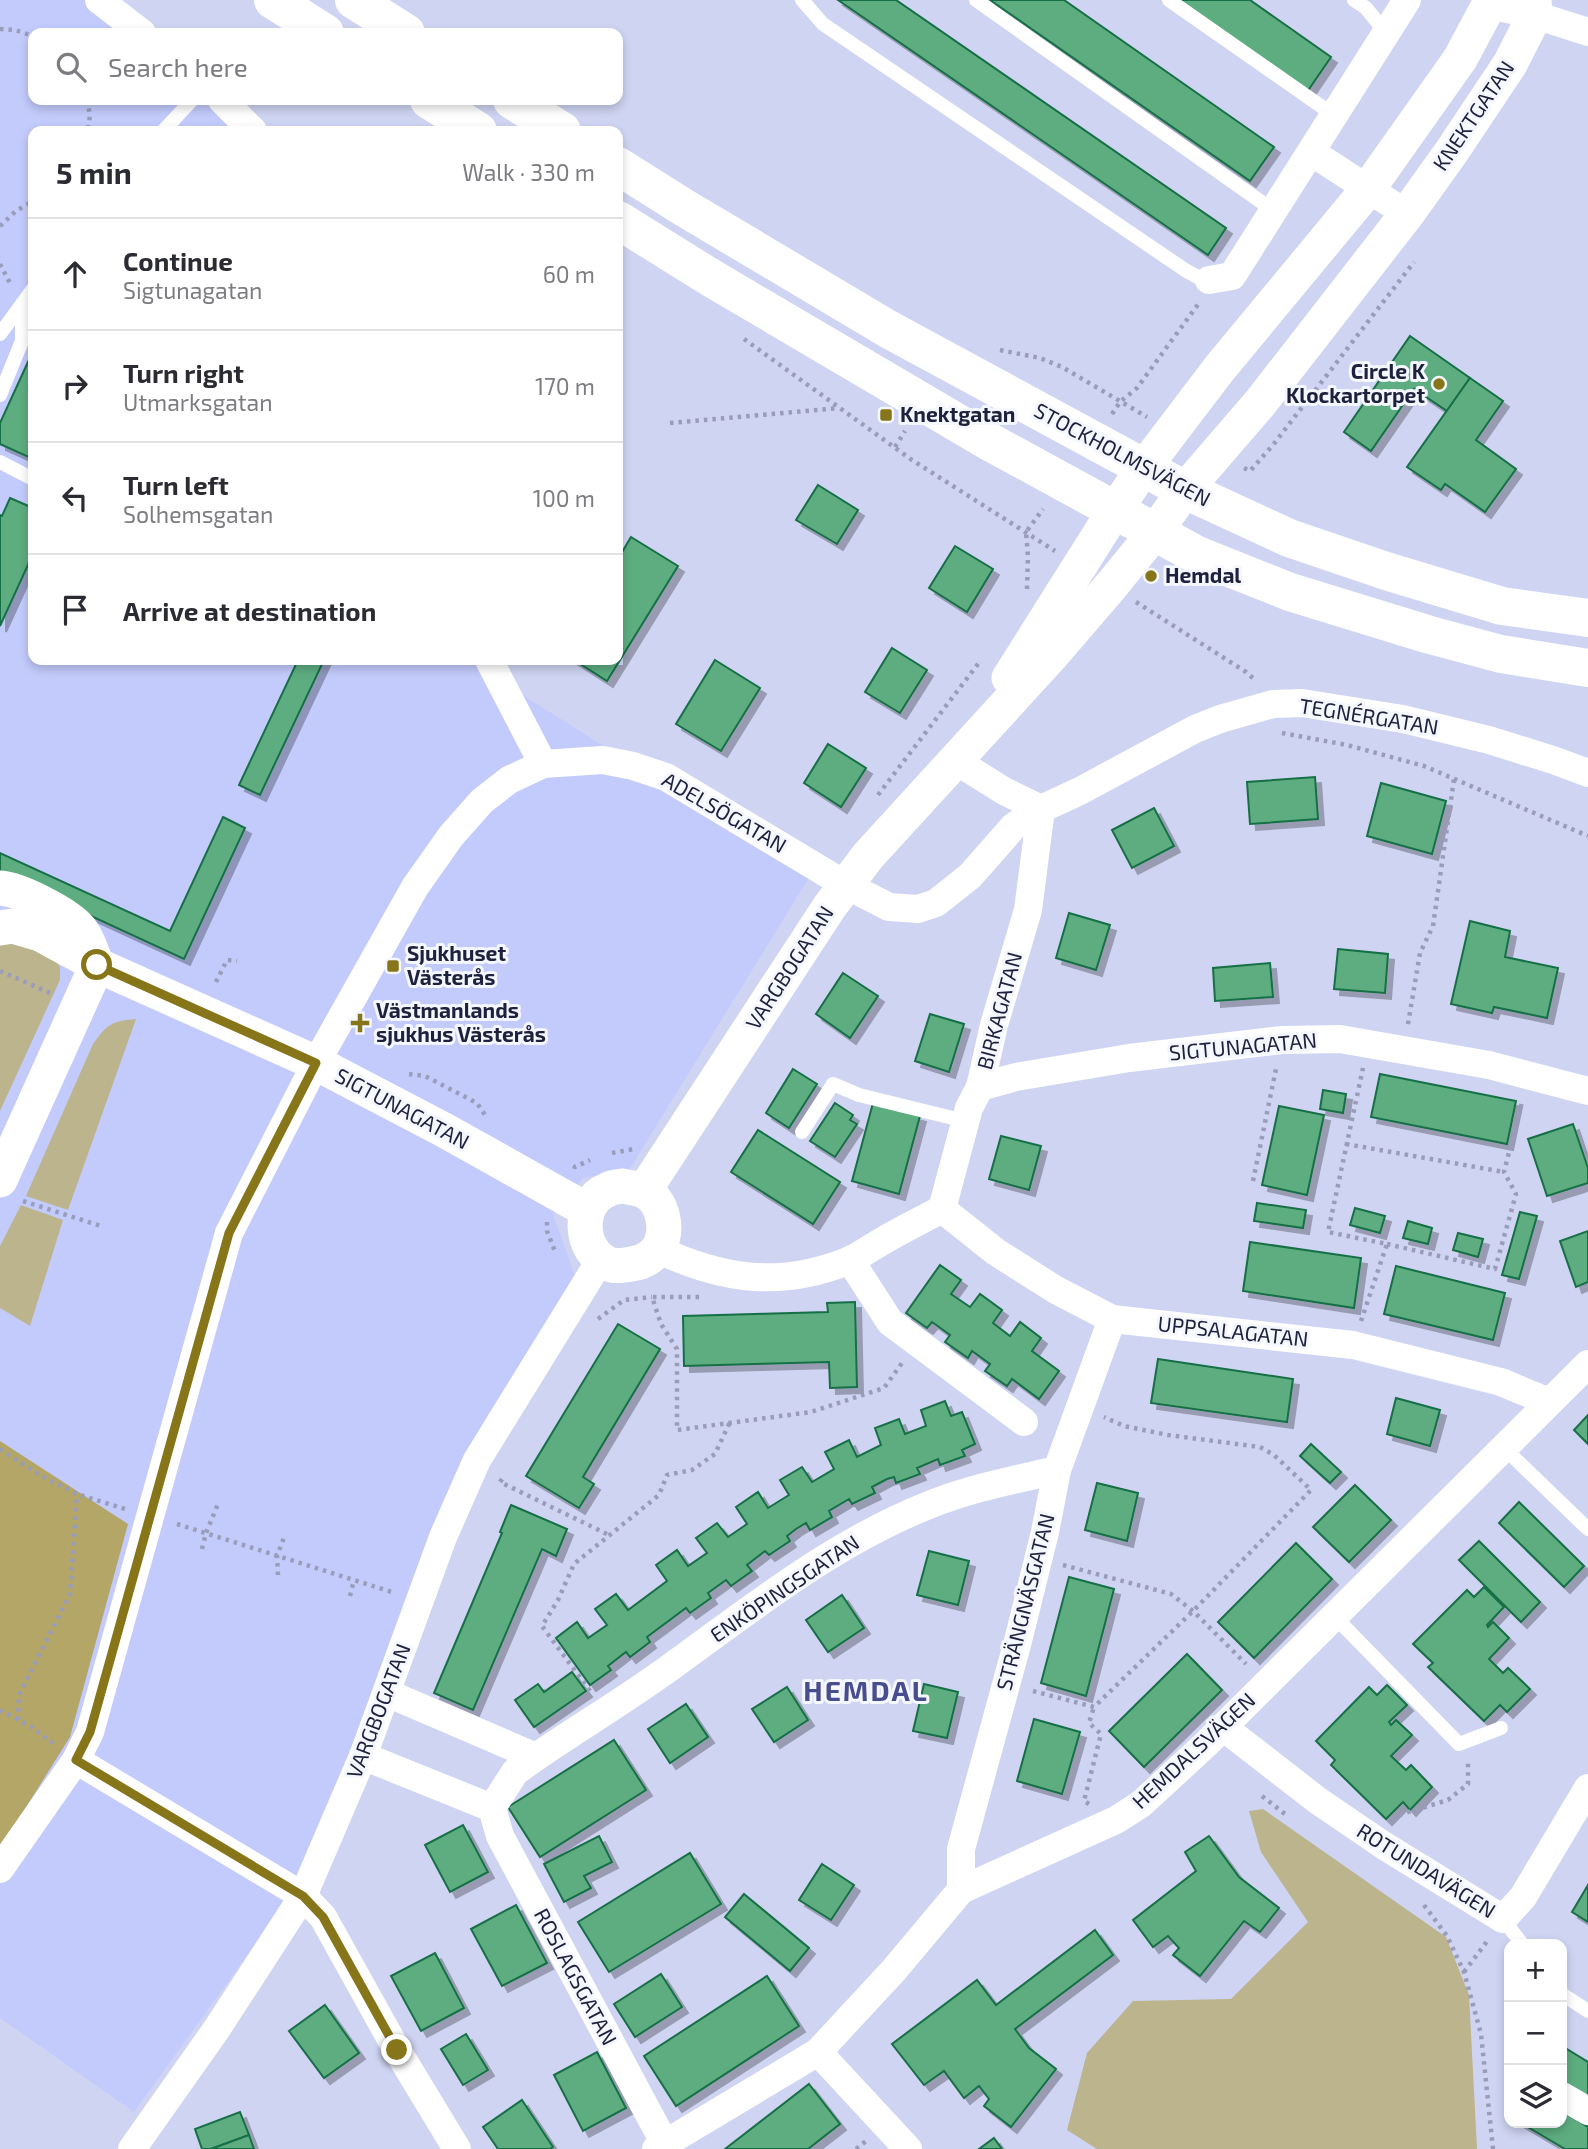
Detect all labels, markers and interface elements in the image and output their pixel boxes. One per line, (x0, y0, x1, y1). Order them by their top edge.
search box (28, 28, 623, 105)
icon: search (52, 48, 90, 86)
text: Search here (108, 51, 248, 82)
street label: KNEKTGATAN (1427, 55, 1519, 175)
text: 5 min (56, 154, 132, 190)
text: Walk · 330 m (462, 158, 595, 186)
text: Continue (123, 245, 233, 276)
icon: ahead (56, 255, 94, 293)
text: 60 m (543, 260, 595, 288)
text: Sigtunagatan (123, 276, 262, 304)
text: Turn right (123, 357, 244, 388)
place label: Circle K Klockartorpet (1286, 358, 1426, 407)
icon: right (56, 367, 94, 405)
text: 170 m (535, 372, 595, 400)
marker: Circle K Klockartorpet (1431, 376, 1447, 392)
text: Utmarksgatan (123, 388, 273, 416)
street label: STOCKHOLMSVÄGEN (1030, 397, 1215, 511)
place label: Knektgatan (900, 401, 1015, 426)
marker: Knektgatan (878, 407, 894, 423)
text: Turn left (123, 469, 229, 500)
icon: left (56, 479, 94, 517)
text: 100 m (533, 484, 595, 512)
text: Solhemsgatan (123, 500, 273, 528)
place label: Hemdal (1165, 562, 1241, 587)
marker: Hemdal (1143, 568, 1159, 584)
icon: arrive (56, 591, 94, 629)
text: Arrive at destination (123, 595, 376, 626)
street label: TEGNÉRGATAN (1298, 692, 1441, 739)
street label: ADELSÖGATAN (658, 766, 791, 857)
street label: VARGBOGATAN (740, 901, 838, 1034)
place label: Sjukhuset Västerås (407, 940, 506, 989)
route start (81, 949, 112, 980)
street label: BIRKAGATAN (971, 949, 1026, 1072)
marker: Sjukhuset Västerås (385, 958, 401, 974)
place label: Västmanlands sjukhus Västerås (376, 997, 546, 1046)
marker: Västmanlands sjukhus Västerås (350, 1013, 370, 1033)
street label: SIGTUNAGATAN (1168, 1027, 1318, 1064)
street label: SIGTUNAGATAN (331, 1062, 474, 1154)
street label: UPPSALAGATAN (1157, 1310, 1310, 1351)
street label: STRÄNGNÄSGATAN (990, 1511, 1059, 1693)
street label: ENKÖPINGSGATAN (705, 1529, 863, 1647)
street label: VARGBOGATAN (340, 1640, 415, 1781)
district label: HEMDAL (803, 1673, 929, 1707)
street label: HEMDALSVÄGEN (1126, 1687, 1259, 1813)
street label: ROTUNDAVÄGEN (1353, 1817, 1501, 1922)
street label: ROSLAGSGATAN (530, 1904, 623, 2049)
map controls (1504, 1939, 1567, 2128)
button: + (1504, 1939, 1567, 2002)
button: − (1504, 2002, 1567, 2065)
route end (381, 2034, 412, 2065)
button: layers (1504, 2065, 1567, 2128)

